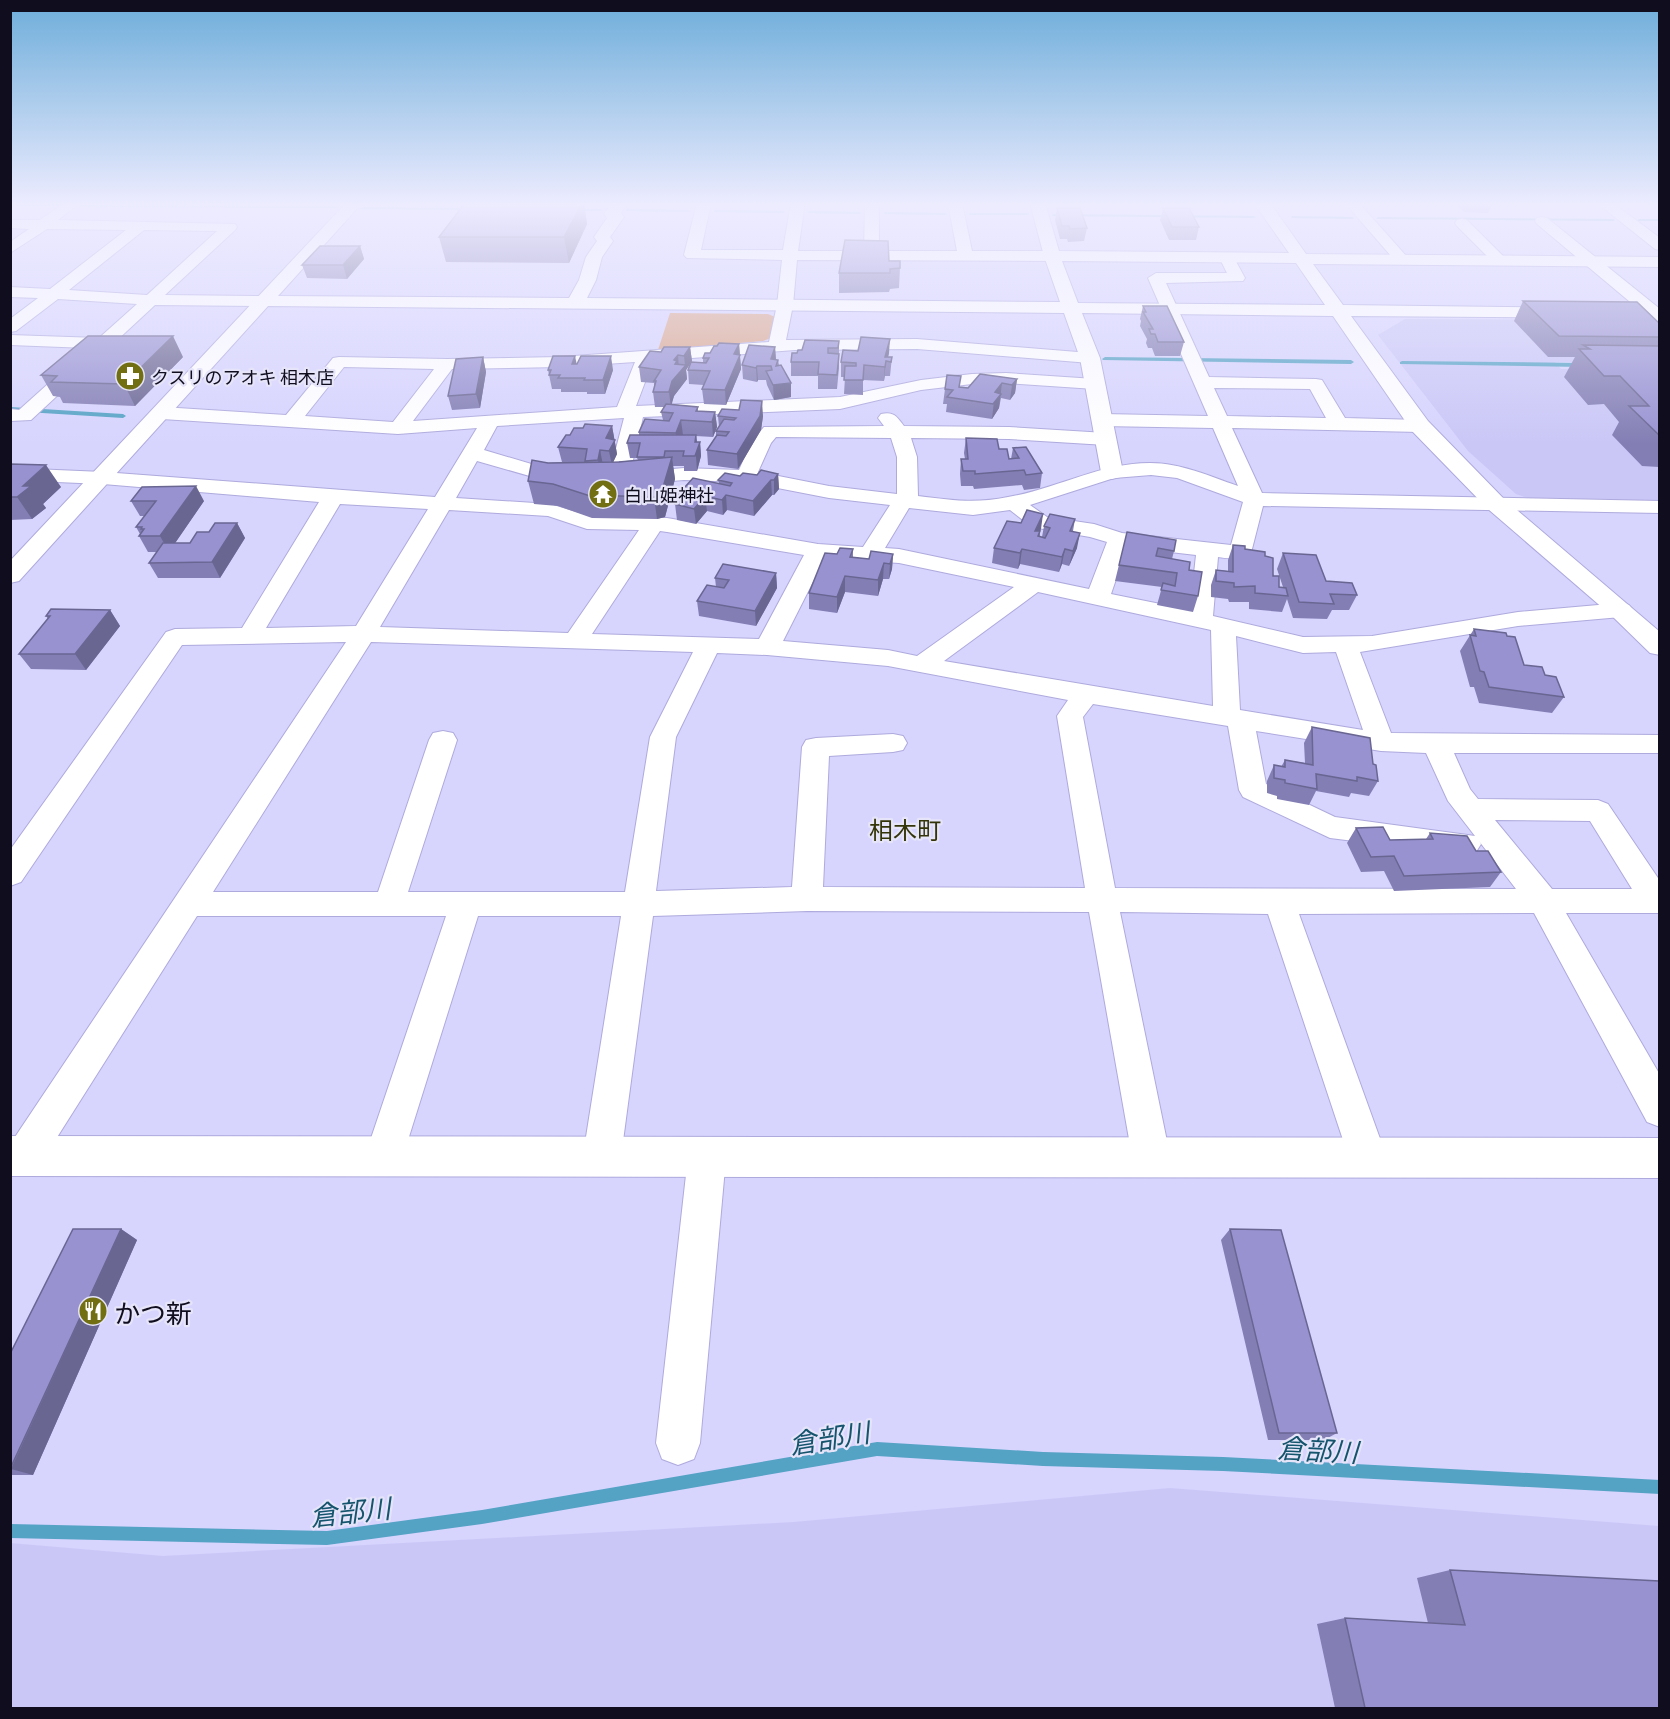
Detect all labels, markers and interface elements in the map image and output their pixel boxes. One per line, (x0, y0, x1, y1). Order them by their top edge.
pharmacy icon: クスリのアオキ 相木店 (114, 360, 146, 392)
place label: クスリのアオキ 相木店 (151, 363, 334, 390)
temple icon: 白山姫神社 (587, 478, 619, 510)
place label: 白山姫神社 (624, 481, 714, 508)
district label: 相木町 (869, 811, 941, 846)
place label: かつ新 (114, 1292, 192, 1331)
restaurant icon: かつ新 (77, 1295, 109, 1327)
water label: 倉部川 (786, 1409, 875, 1462)
water label: 倉部川 (1277, 1426, 1362, 1470)
water label: 倉部川 (308, 1486, 395, 1534)

